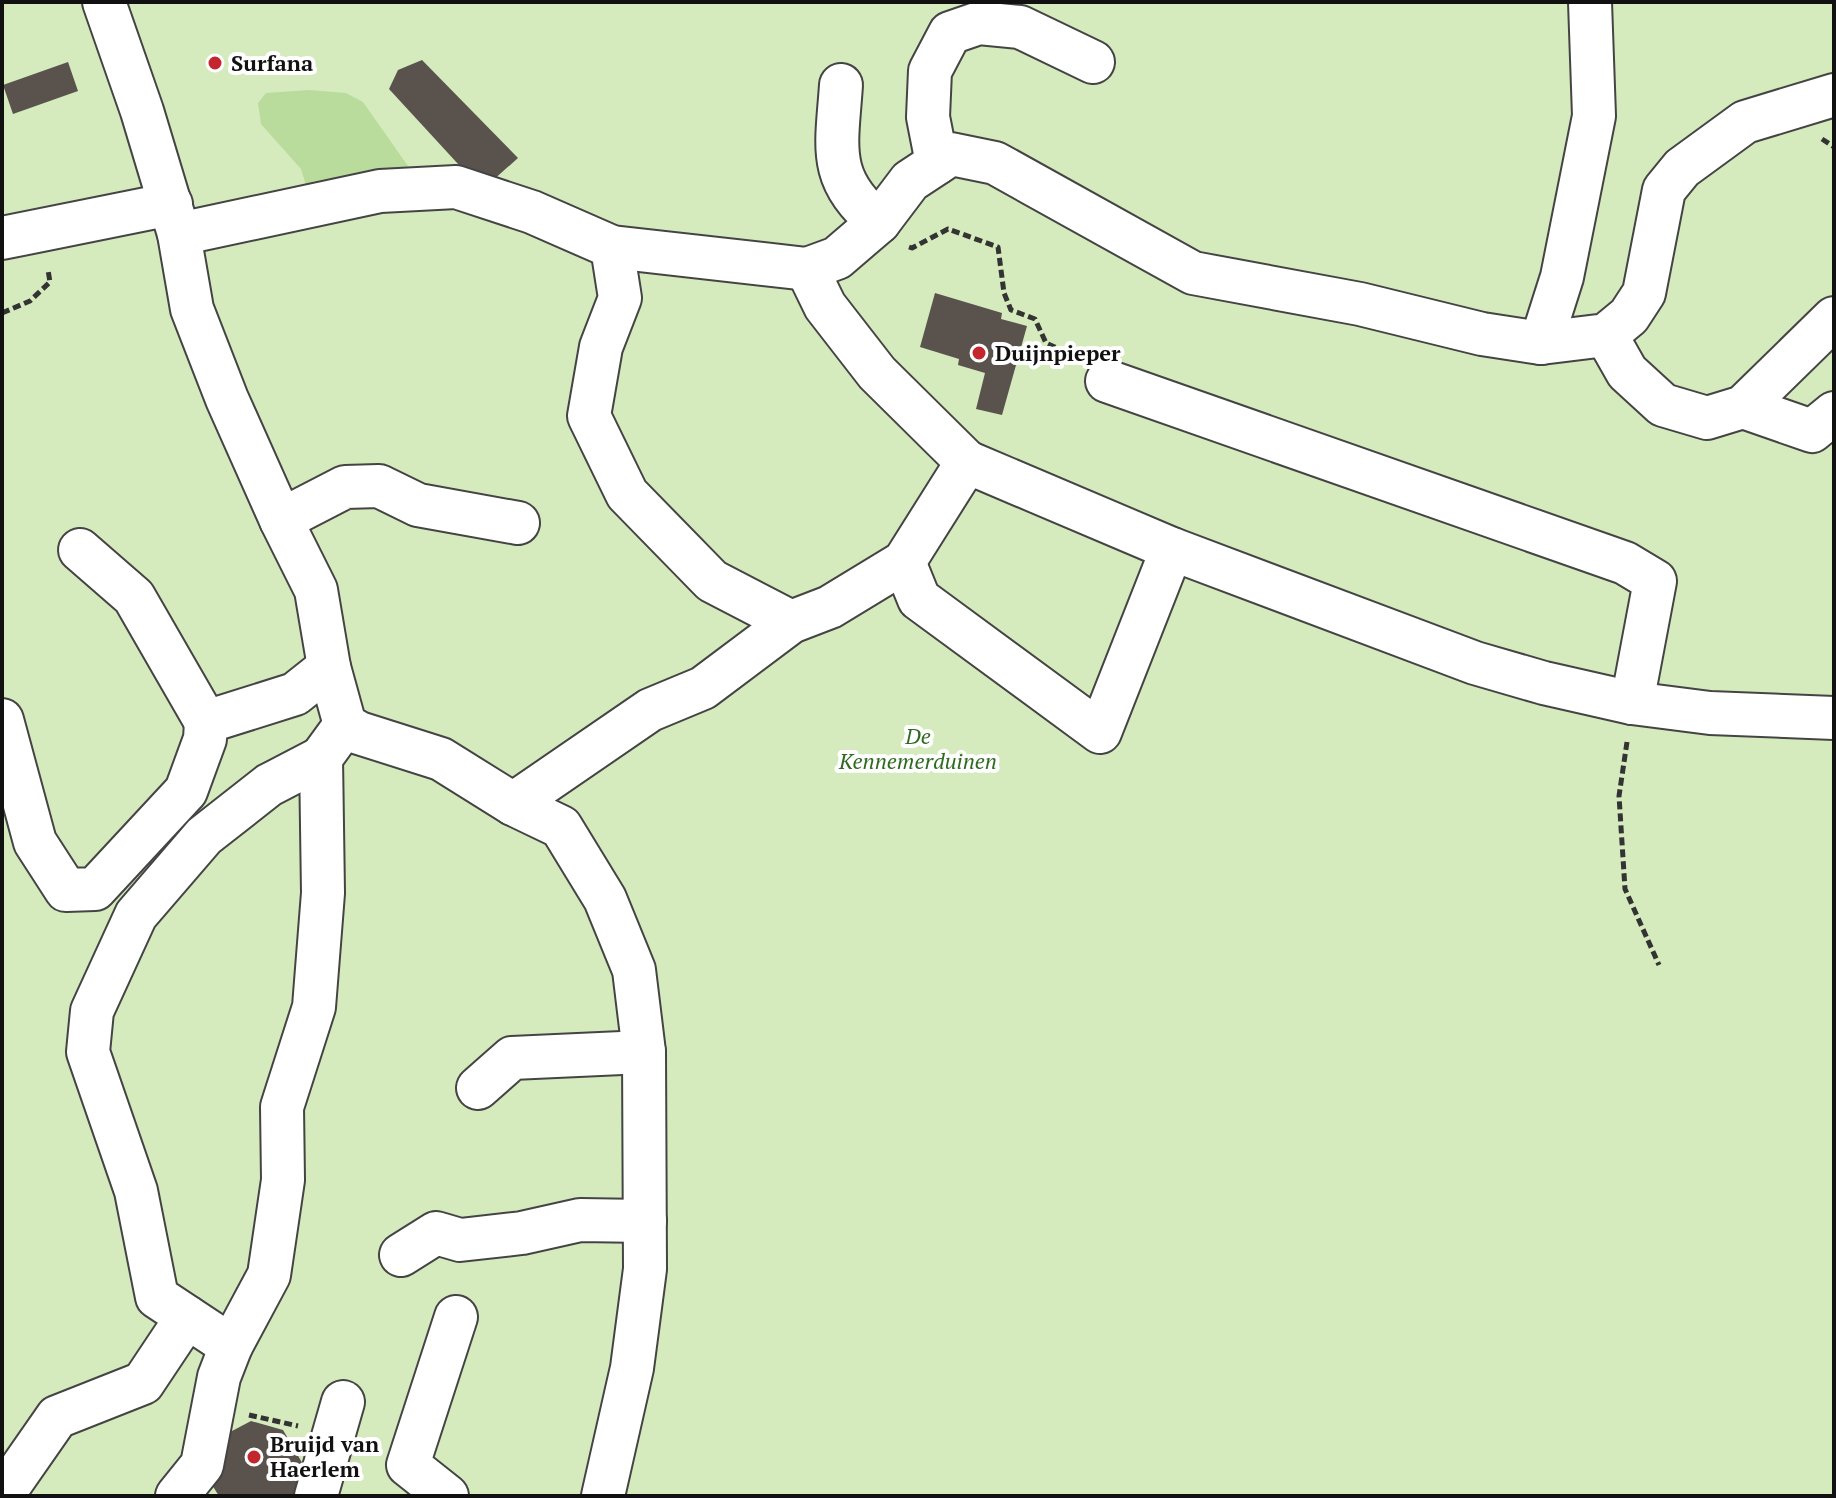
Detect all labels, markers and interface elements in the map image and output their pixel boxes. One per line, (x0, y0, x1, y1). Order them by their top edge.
place label: Surfana (231, 48, 313, 77)
marker: Surfana (206, 54, 224, 72)
place label: Duijnpieper (995, 338, 1121, 367)
marker: Duijnpieper (970, 344, 988, 362)
park label: De Kennemerduinen (838, 721, 997, 775)
place label: Bruijd van Haerlem (270, 1429, 379, 1483)
marker: Bruijd van Haerlem (245, 1448, 263, 1466)

